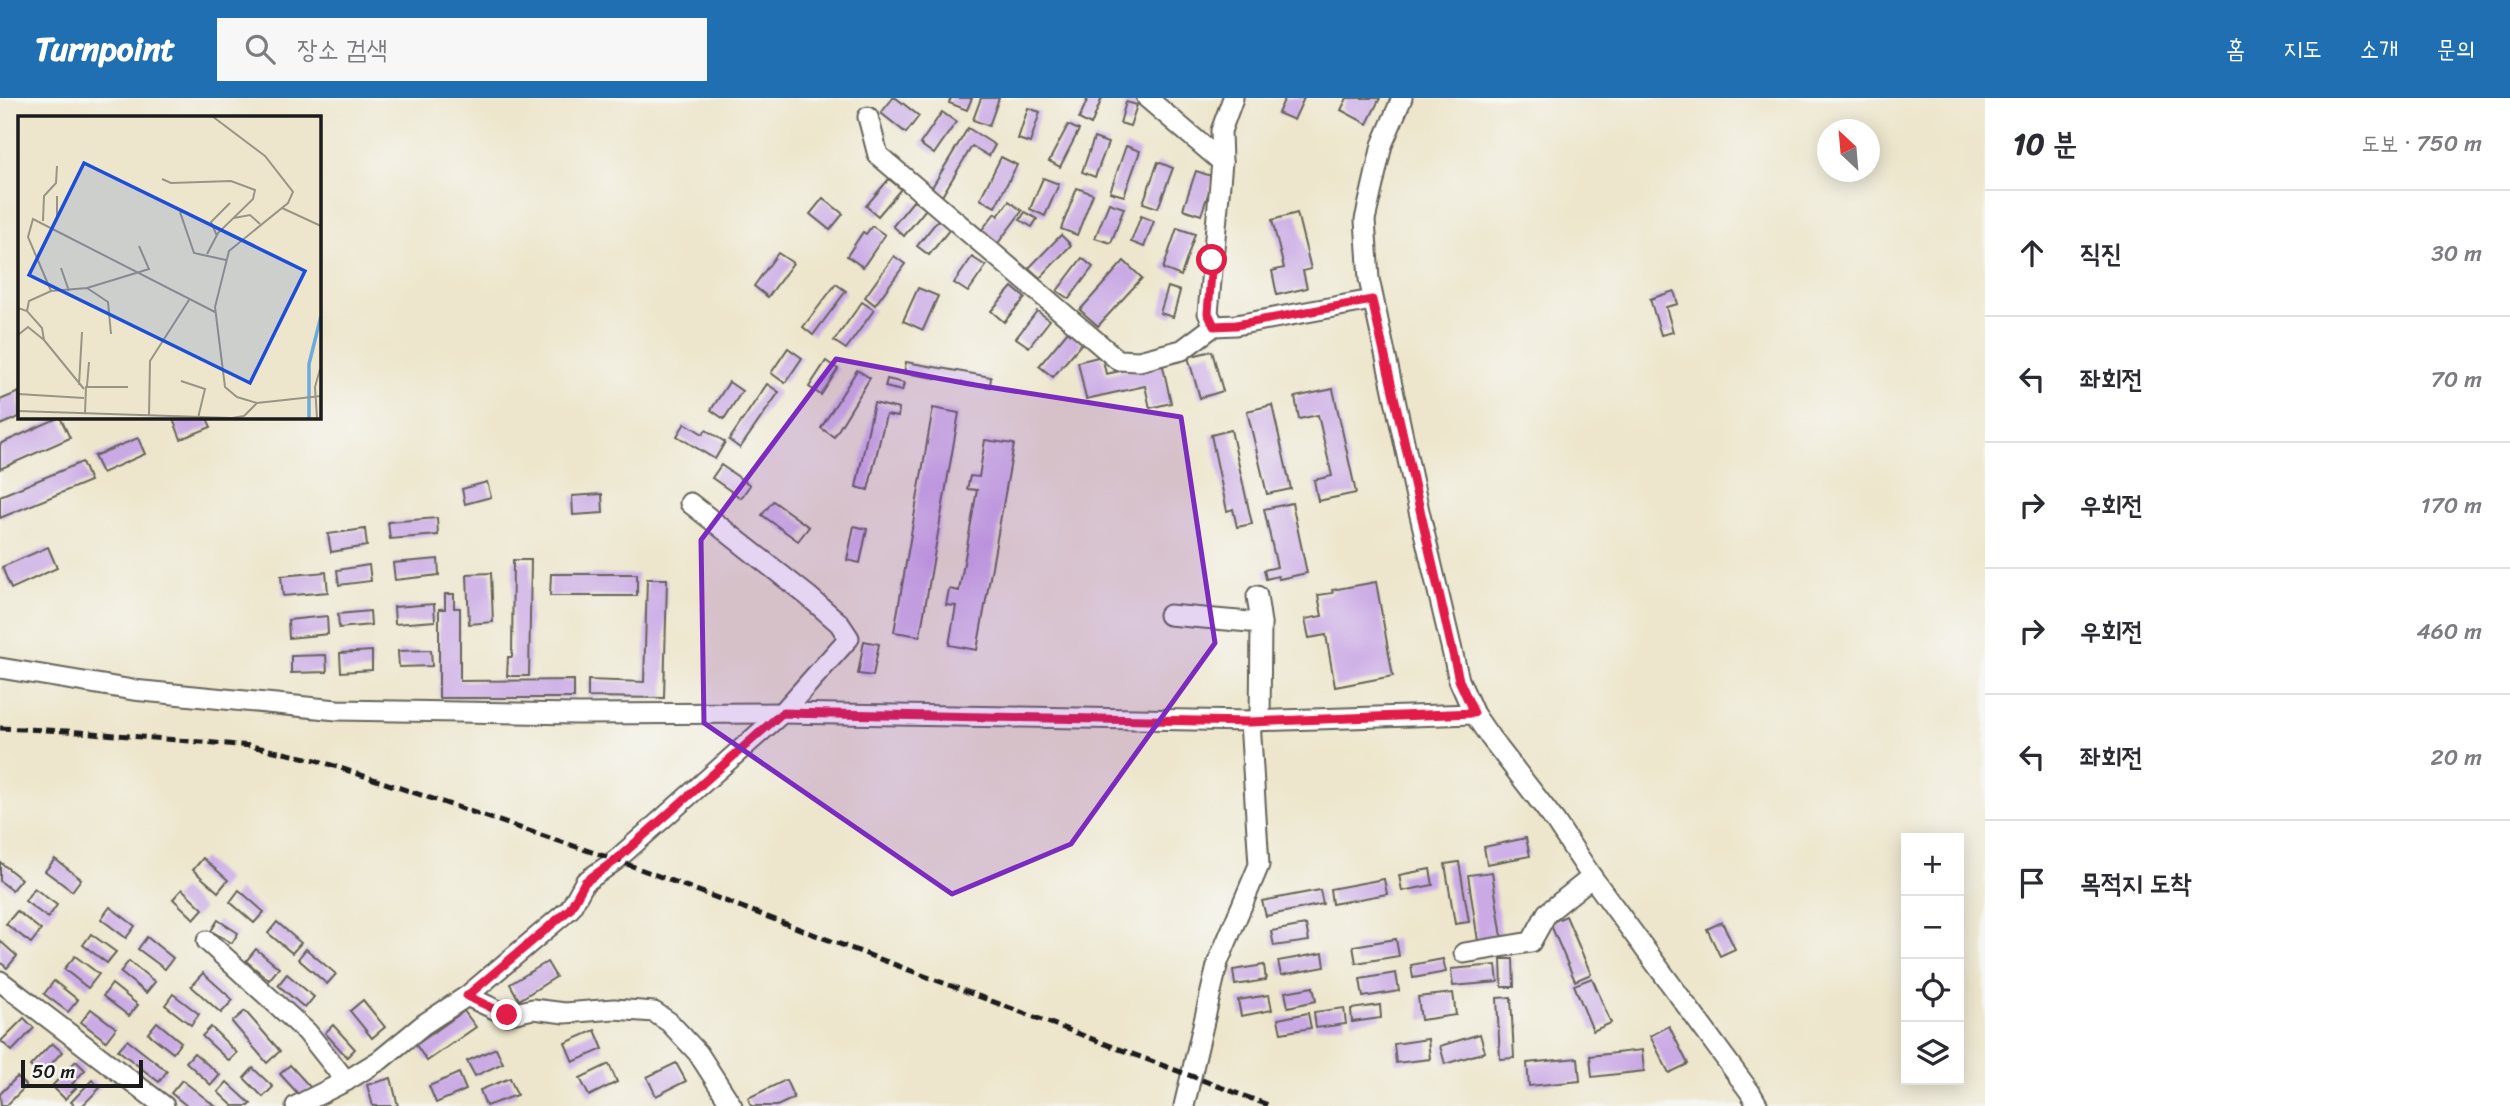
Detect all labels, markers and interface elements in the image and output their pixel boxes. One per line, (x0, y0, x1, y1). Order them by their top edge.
search box (217, 18, 707, 81)
text: Turnpoint (35, 20, 175, 78)
text: 장소 검색 (297, 26, 387, 72)
text: 홈 (2226, 28, 2245, 70)
text: 지도 (2283, 28, 2322, 70)
text: 소개 (2360, 28, 2398, 70)
text: 문의 (2436, 28, 2475, 70)
icon: search (241, 30, 279, 68)
inset map (18, 116, 320, 418)
text: 10 분 (2013, 117, 2077, 171)
north arrow (1817, 119, 1880, 182)
text: 도보 · 750 m (2361, 123, 2482, 164)
text: 직진 (2080, 230, 2122, 276)
text: 30 m (2431, 233, 2482, 274)
icon: ahead (2013, 234, 2051, 272)
route start (1196, 244, 1227, 275)
text: 좌회전 (2080, 356, 2143, 402)
text: 70 m (2431, 359, 2482, 400)
icon: left (2013, 360, 2051, 398)
text: 우회전 (2080, 482, 2143, 528)
text: 170 m (2421, 485, 2482, 526)
icon: right (2013, 486, 2051, 524)
text: 우회전 (2080, 608, 2143, 654)
text: 460 m (2416, 611, 2482, 652)
icon: right (2013, 612, 2051, 650)
text: 좌회전 (2080, 734, 2143, 780)
text: 20 m (2431, 737, 2482, 778)
icon: left (2013, 738, 2051, 776)
map controls (1901, 833, 1964, 1085)
button: + (1901, 833, 1964, 896)
text: 목적지 도착 (2080, 860, 2191, 906)
icon: arrive (2013, 864, 2051, 902)
button: − (1901, 896, 1964, 959)
button: locate (1901, 959, 1964, 1022)
route end (491, 999, 522, 1030)
button: layers (1901, 1022, 1964, 1085)
text: 50 m (32, 1055, 75, 1088)
scale bar (21, 1057, 144, 1089)

